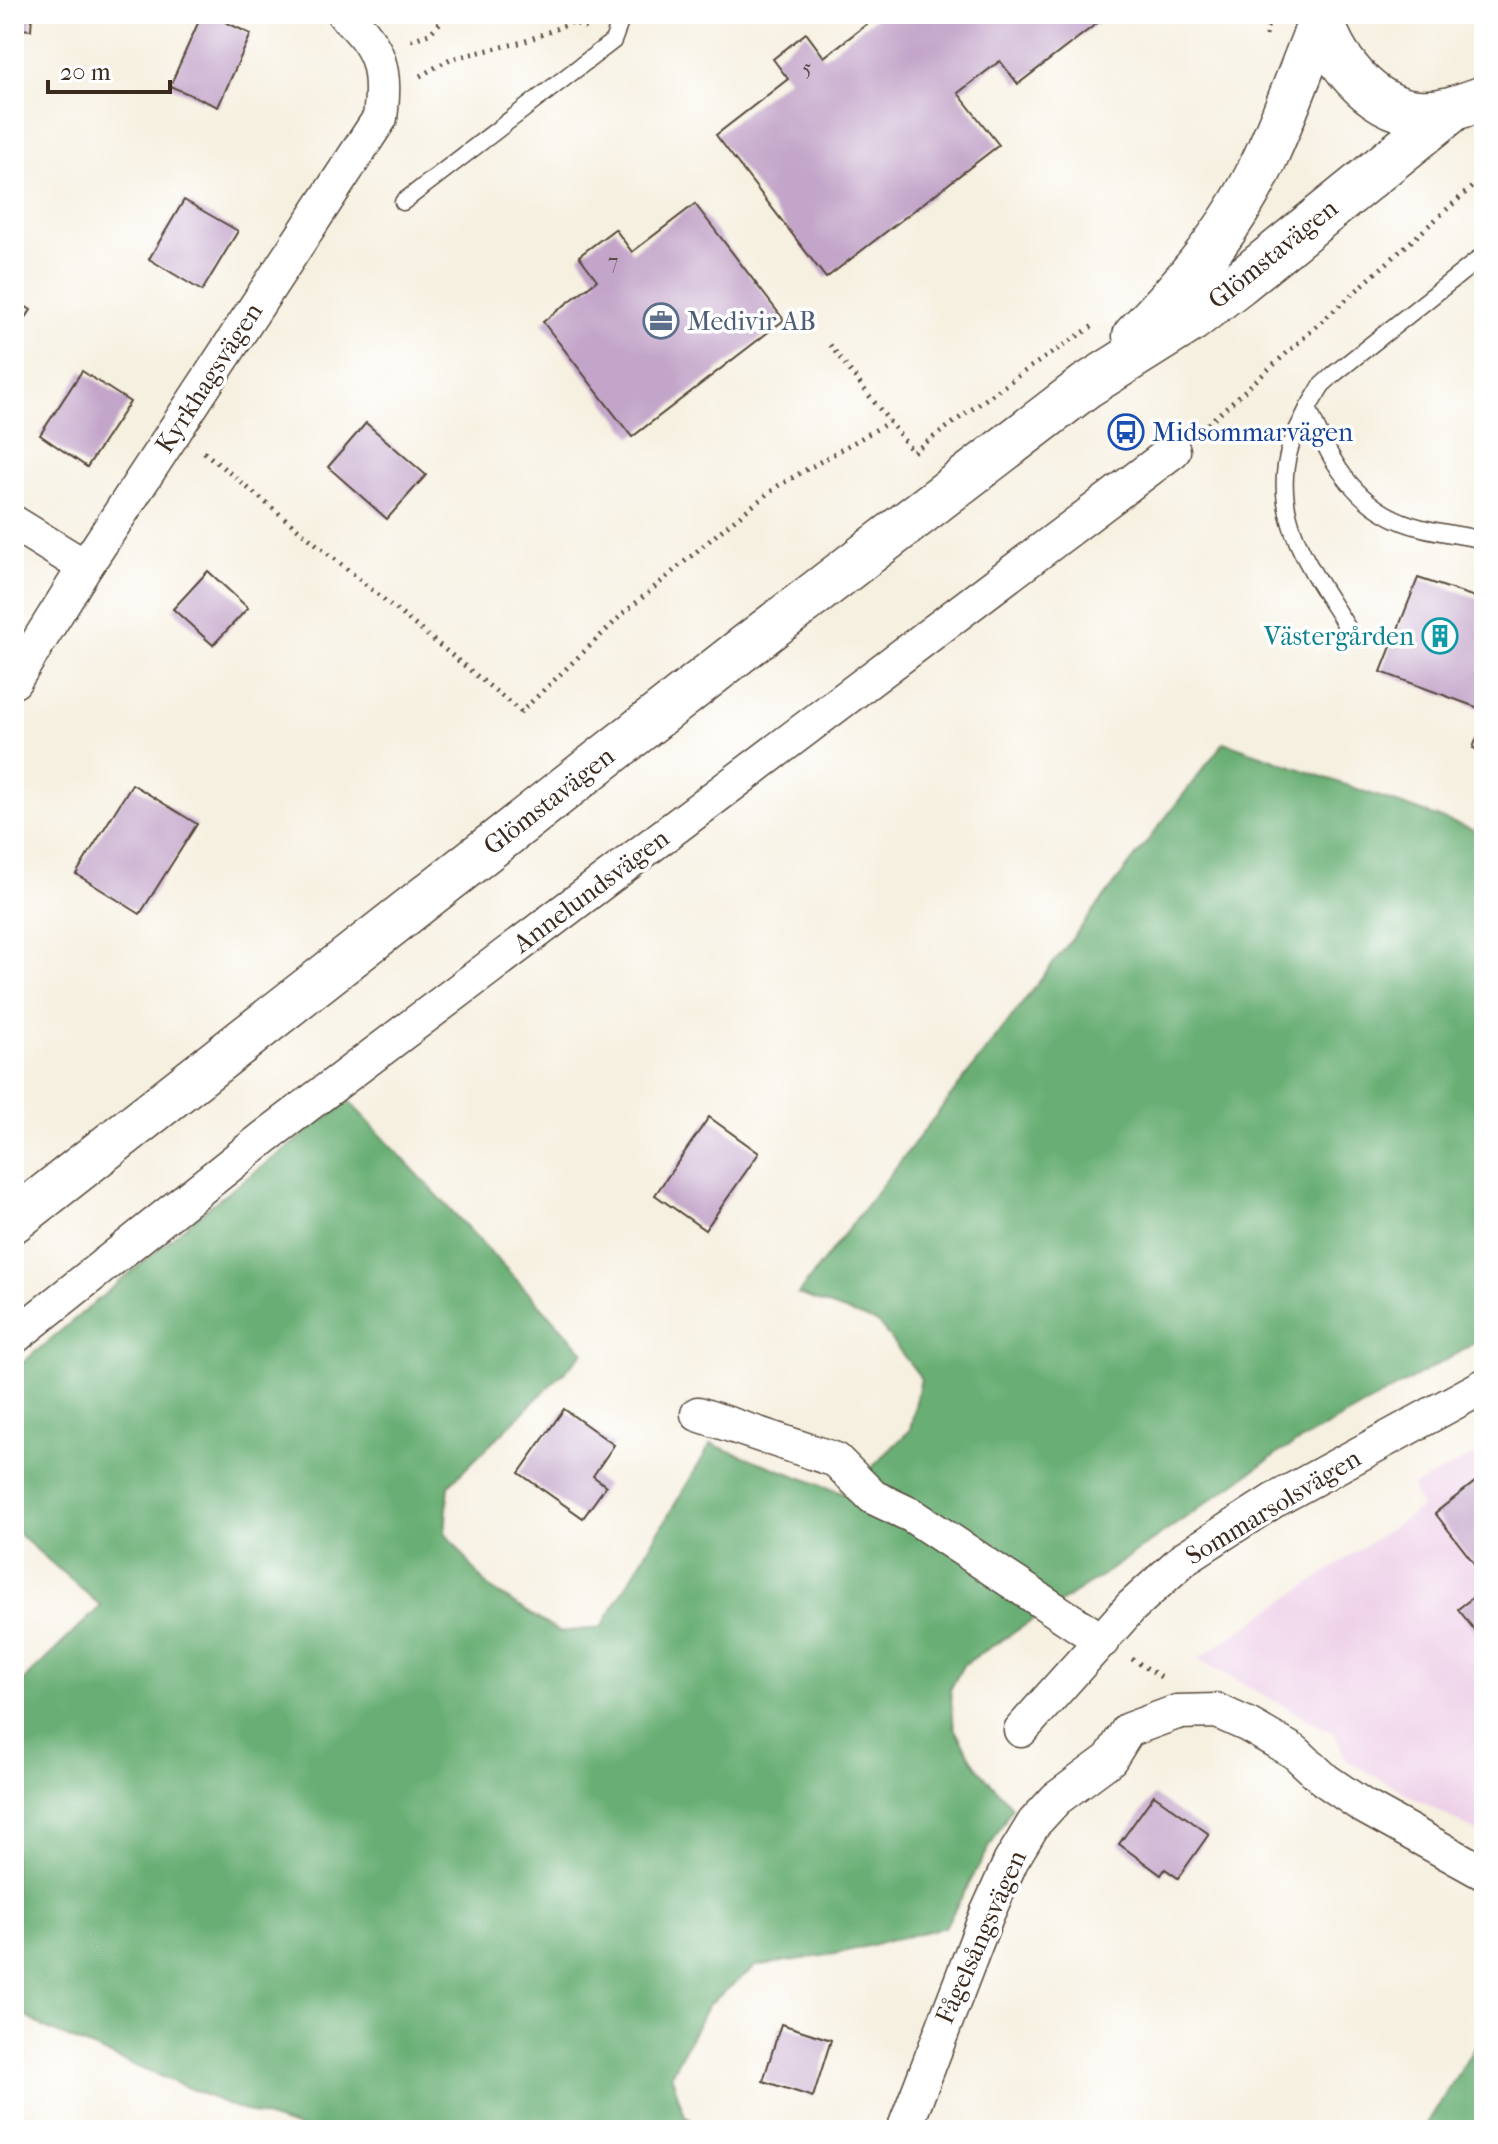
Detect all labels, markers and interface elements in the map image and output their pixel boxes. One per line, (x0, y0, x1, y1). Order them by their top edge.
scale bar (48, 44, 170, 94)
house number: 5 (802, 55, 812, 81)
text: 20 m (60, 58, 111, 86)
street label: Glömstavägen (1202, 193, 1344, 315)
house number: 7 (608, 249, 618, 275)
street label: Kyrkhagsvägen (149, 297, 269, 459)
office icon: Medivir AB (642, 302, 680, 340)
place label: Medivir AB (687, 306, 816, 337)
bus stop icon: Midsommarvägen (1107, 413, 1145, 451)
place label: Midsommarvägen (1152, 417, 1353, 448)
building icon: Västergården (1421, 617, 1459, 655)
place label: Västergården (1263, 621, 1414, 652)
street label: Glömstavägen (478, 740, 620, 862)
street label: Annelundsvägen (506, 822, 675, 960)
street label: Sommarsolsvägen (1180, 1443, 1366, 1571)
street label: Fågelsångsvägen (929, 1846, 1033, 2028)

